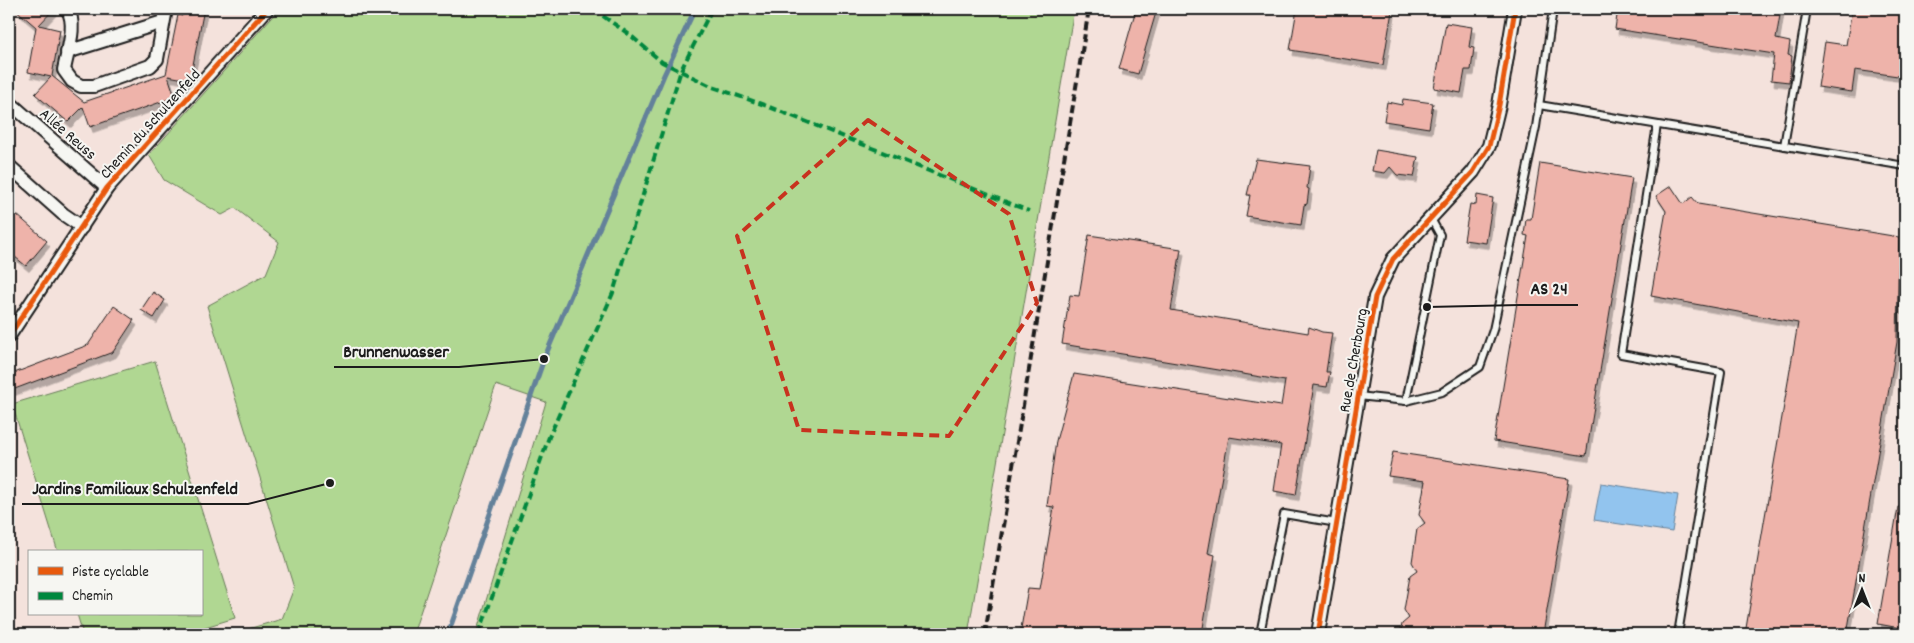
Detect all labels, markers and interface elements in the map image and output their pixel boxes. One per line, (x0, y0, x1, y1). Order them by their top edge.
street label: Chemin du Schulzenfeld (95, 64, 207, 185)
street label: Allée Reuss (34, 104, 101, 166)
callout: AS 24 (1520, 272, 1578, 305)
text: AS 24 (1530, 278, 1568, 303)
street label: Rue de Cherbourg (1334, 306, 1375, 414)
callout: Brunnenwasser (334, 334, 459, 367)
text: Brunnenwasser (343, 341, 449, 366)
callout: Jardins Familiaux Schulzenfeld (22, 471, 248, 504)
text: Jardins Familiaux Schulzenfeld (32, 478, 238, 503)
legend (28, 550, 202, 616)
text: Piste cyclable (72, 562, 149, 584)
north arrow (1836, 566, 1886, 616)
text: N (1859, 569, 1866, 589)
text: Chemin (72, 586, 113, 608)

